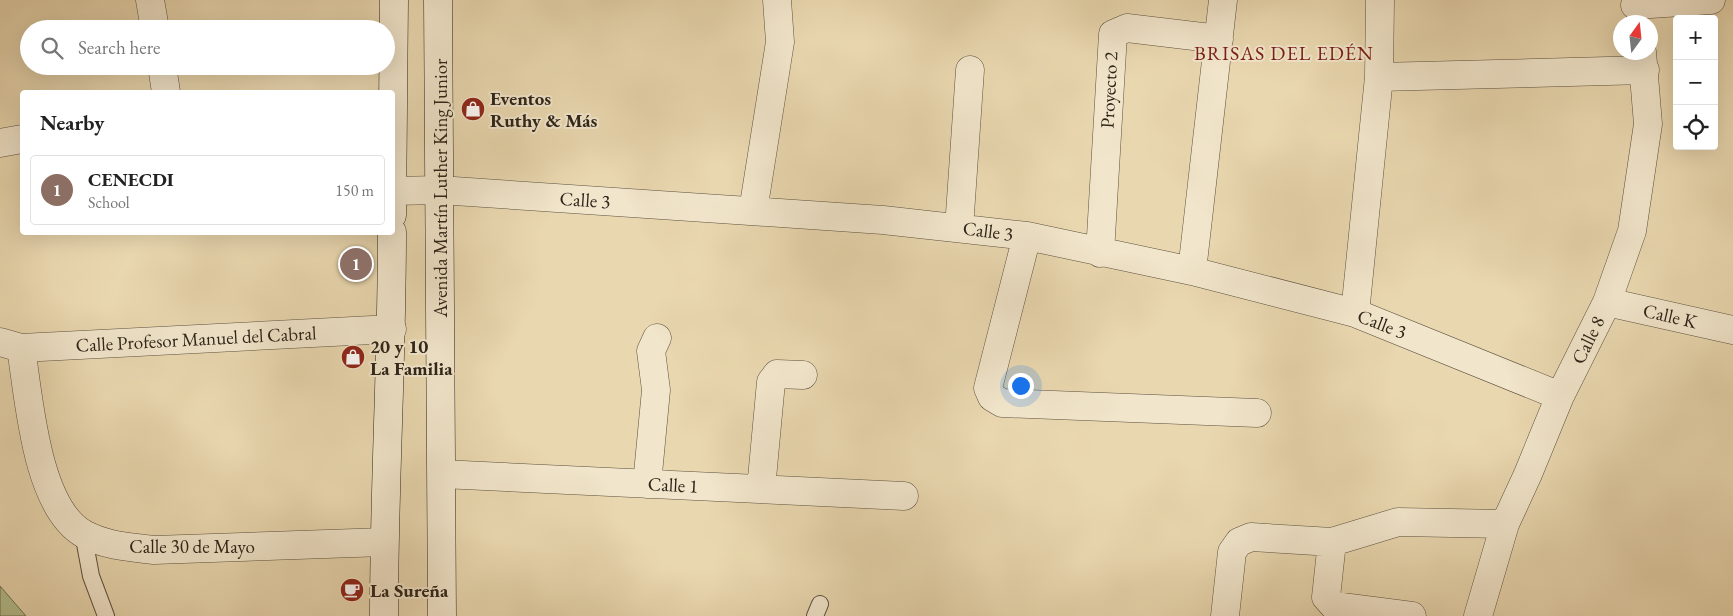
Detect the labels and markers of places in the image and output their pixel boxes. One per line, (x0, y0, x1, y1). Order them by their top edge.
place label: Eventos Ruthy & Más (490, 86, 598, 133)
shop icon: Eventos Ruthy & Más (460, 96, 486, 122)
pin: 1 (340, 245, 372, 283)
place label: 20 y 10 La Familia (370, 334, 453, 381)
shop icon: 20 y 10 La Familia (340, 344, 366, 370)
cafe icon: La Sureña (339, 577, 365, 603)
place label: La Sureña (370, 578, 449, 603)

